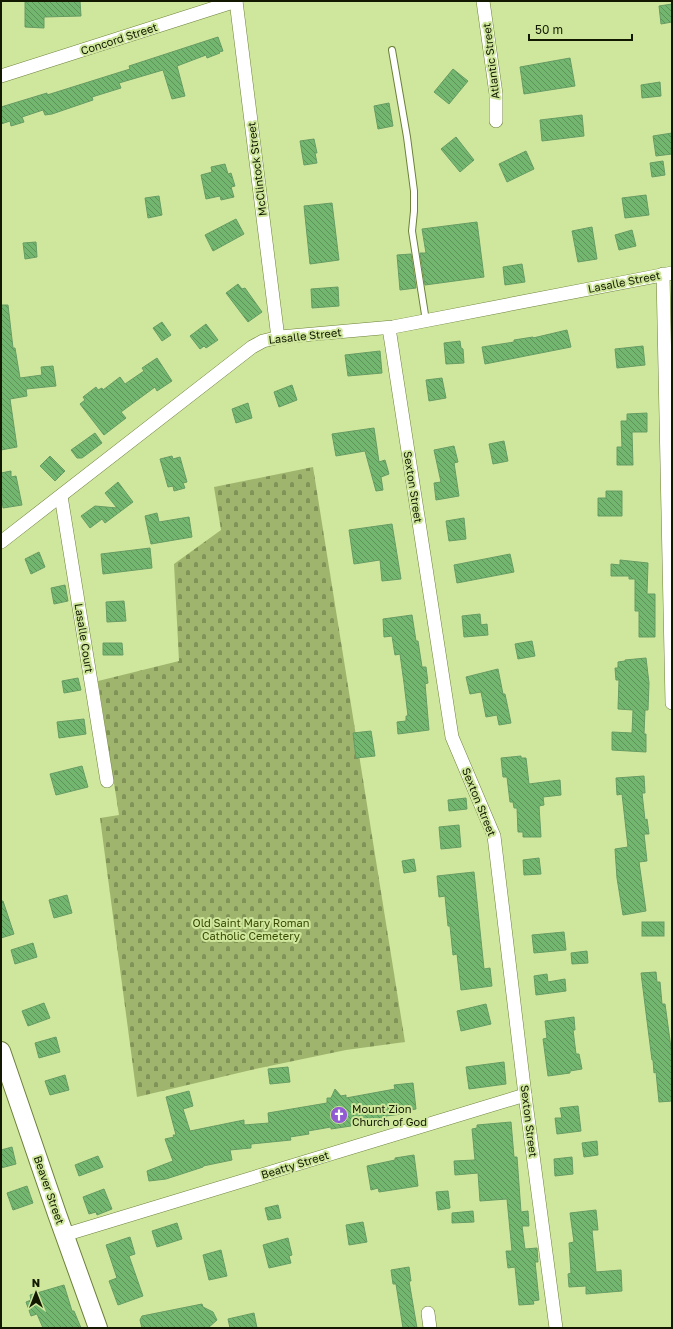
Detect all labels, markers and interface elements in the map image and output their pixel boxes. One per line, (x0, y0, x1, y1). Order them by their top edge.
scale bar (529, 16, 632, 42)
street label: Concord Street (79, 20, 159, 57)
street label: Atlantic Street (479, 22, 502, 100)
text: 50 m (535, 22, 563, 37)
street label: McClintock Street (244, 121, 269, 217)
street label: Lasalle Street (587, 268, 661, 295)
street label: Lasalle Street (268, 325, 342, 346)
street label: Sexton Street (401, 450, 426, 524)
street label: Lasalle Court (73, 602, 96, 674)
street label: Sexton Street (460, 766, 499, 838)
park label: Old Saint Mary Roman Catholic Cemetery (193, 916, 309, 942)
street label: Sexton Street (519, 1084, 540, 1158)
place label: Mount Zion Church of God (352, 1102, 427, 1128)
church icon: Mount Zion Church of God (329, 1105, 349, 1125)
street label: Beatty Street (259, 1148, 330, 1181)
street label: Beaver Street (32, 1154, 67, 1226)
north arrow (16, 1273, 56, 1313)
text: N (32, 1276, 40, 1289)

